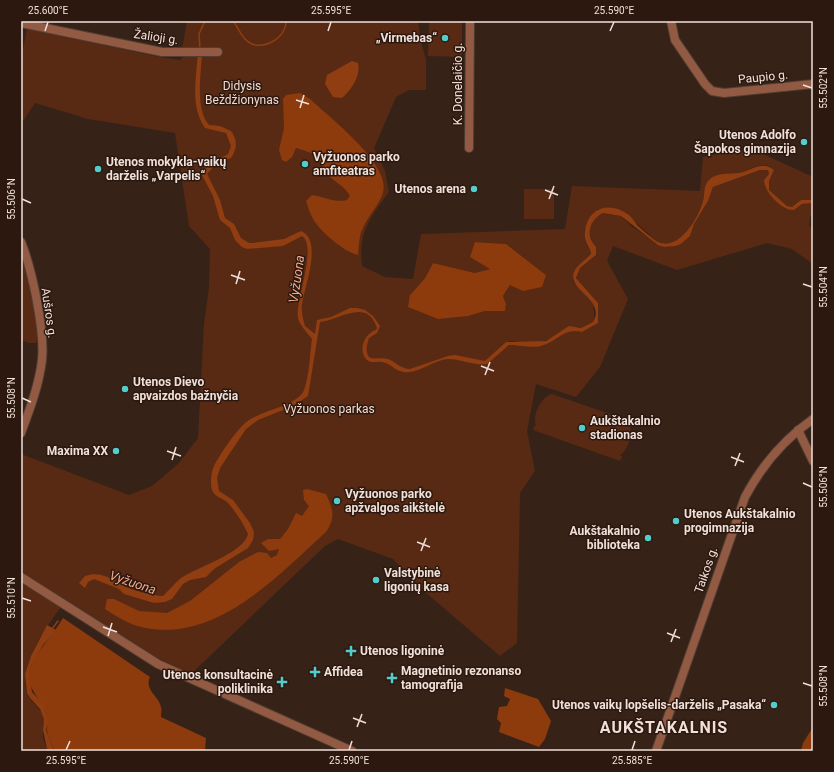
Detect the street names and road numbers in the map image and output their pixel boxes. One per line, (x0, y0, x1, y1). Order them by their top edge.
street label: Žalioji g. (133, 26, 179, 47)
street label: K. Donelaičio g. (451, 43, 465, 125)
street label: Paupio g. (737, 67, 789, 87)
street label: Aušros g. (39, 287, 59, 339)
street label: Taikos g. (692, 545, 720, 595)

